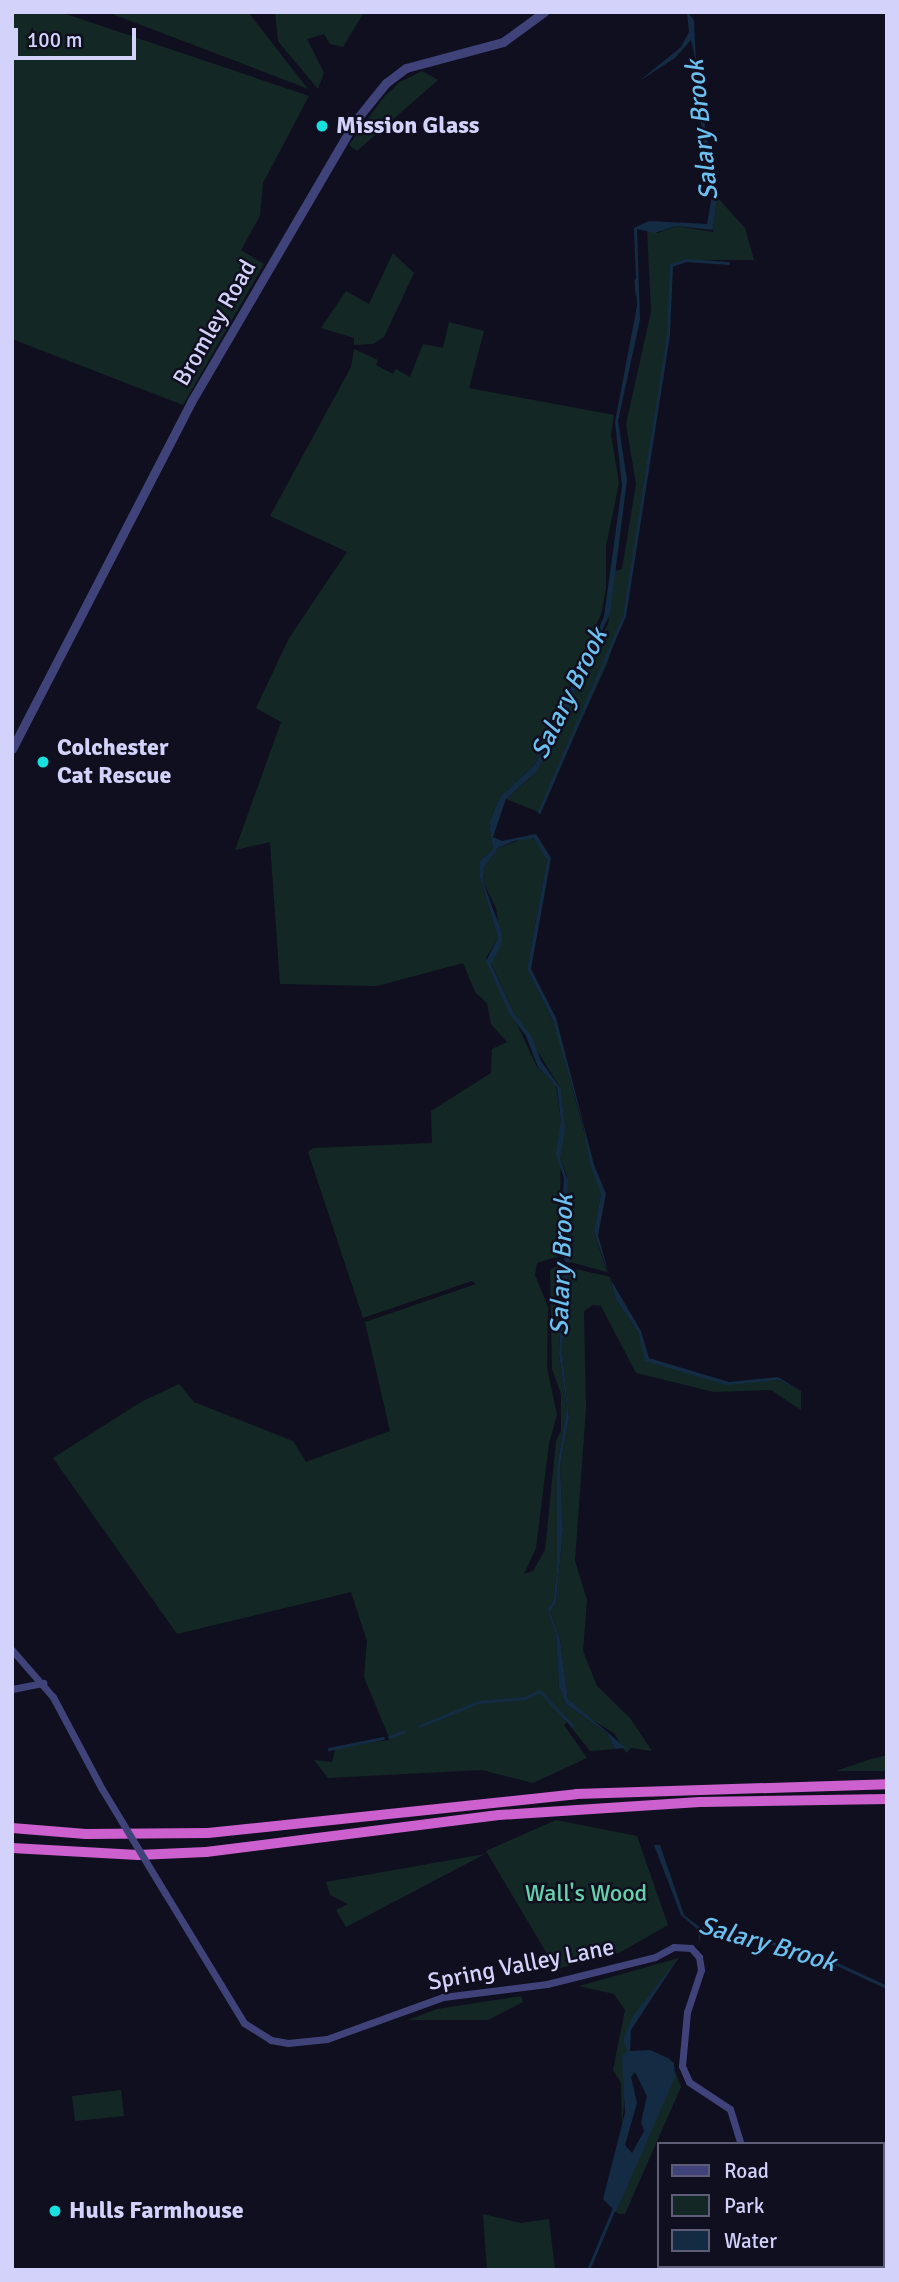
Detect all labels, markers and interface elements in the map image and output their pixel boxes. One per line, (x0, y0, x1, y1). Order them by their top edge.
scale bar (18, 14, 140, 58)
text: 100 m (27, 27, 82, 53)
water label: Salary Brook (680, 58, 726, 202)
place label: Mission Glass (336, 112, 479, 140)
marker: Mission Glass (314, 118, 330, 134)
street label: Bromley Road (167, 255, 263, 391)
water label: Salary Brook (525, 624, 615, 764)
place label: Colchester Cat Rescue (57, 734, 171, 790)
marker: Colchester Cat Rescue (35, 754, 51, 770)
water label: Salary Brook (545, 1194, 581, 1336)
park label: Wall's Wood (525, 1880, 647, 1908)
water label: Salary Brook (695, 1911, 839, 1979)
street label: Spring Valley Lane (425, 1933, 617, 1997)
legend (657, 2142, 885, 2268)
text: Road (724, 2158, 769, 2184)
text: Park (724, 2193, 764, 2219)
place label: Hulls Farmhouse (69, 2197, 244, 2225)
marker: Hulls Farmhouse (47, 2203, 63, 2219)
text: Water (724, 2228, 777, 2254)

